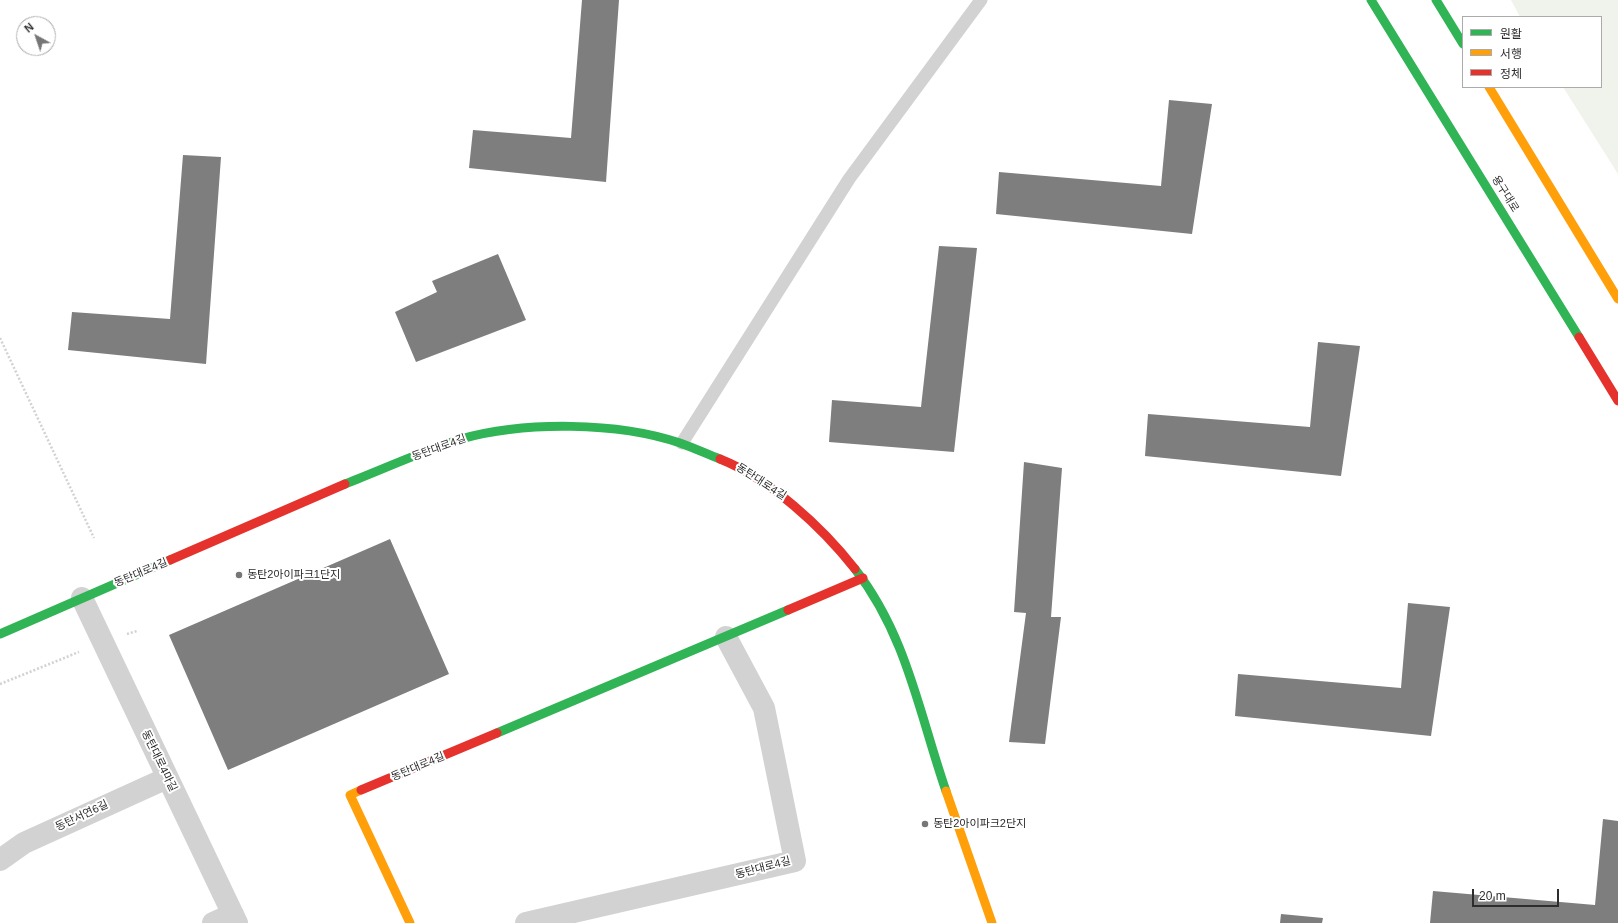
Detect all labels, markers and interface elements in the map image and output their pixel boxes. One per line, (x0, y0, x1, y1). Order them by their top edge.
north arrow (16, 16, 56, 56)
legend (1462, 16, 1602, 88)
text: N (22, 20, 36, 35)
text: 원활 (1500, 27, 1522, 41)
text: 서행 (1500, 47, 1522, 61)
text: 정체 (1500, 67, 1522, 81)
street label: 용구대로 (1489, 173, 1521, 215)
street label: 동탄대로4길 (410, 432, 468, 464)
street label: 동탄대로4길 (734, 461, 788, 503)
street label: 동탄대로4길 (112, 556, 170, 590)
place label: 동탄2아이파크1단지 (247, 568, 340, 582)
marker: 동탄2아이파크1단지 (234, 570, 244, 580)
street label: 동탄대로4마길 (138, 728, 180, 794)
street label: 동탄대로4길 (389, 750, 447, 784)
street label: 동탄서연6길 (54, 798, 110, 834)
place label: 동탄2아이파크2단지 (933, 817, 1026, 831)
marker: 동탄2아이파크2단지 (920, 819, 930, 829)
street label: 동탄대로4길 (734, 854, 792, 882)
scale bar (1474, 881, 1561, 907)
text: 20 m (1479, 889, 1506, 903)

